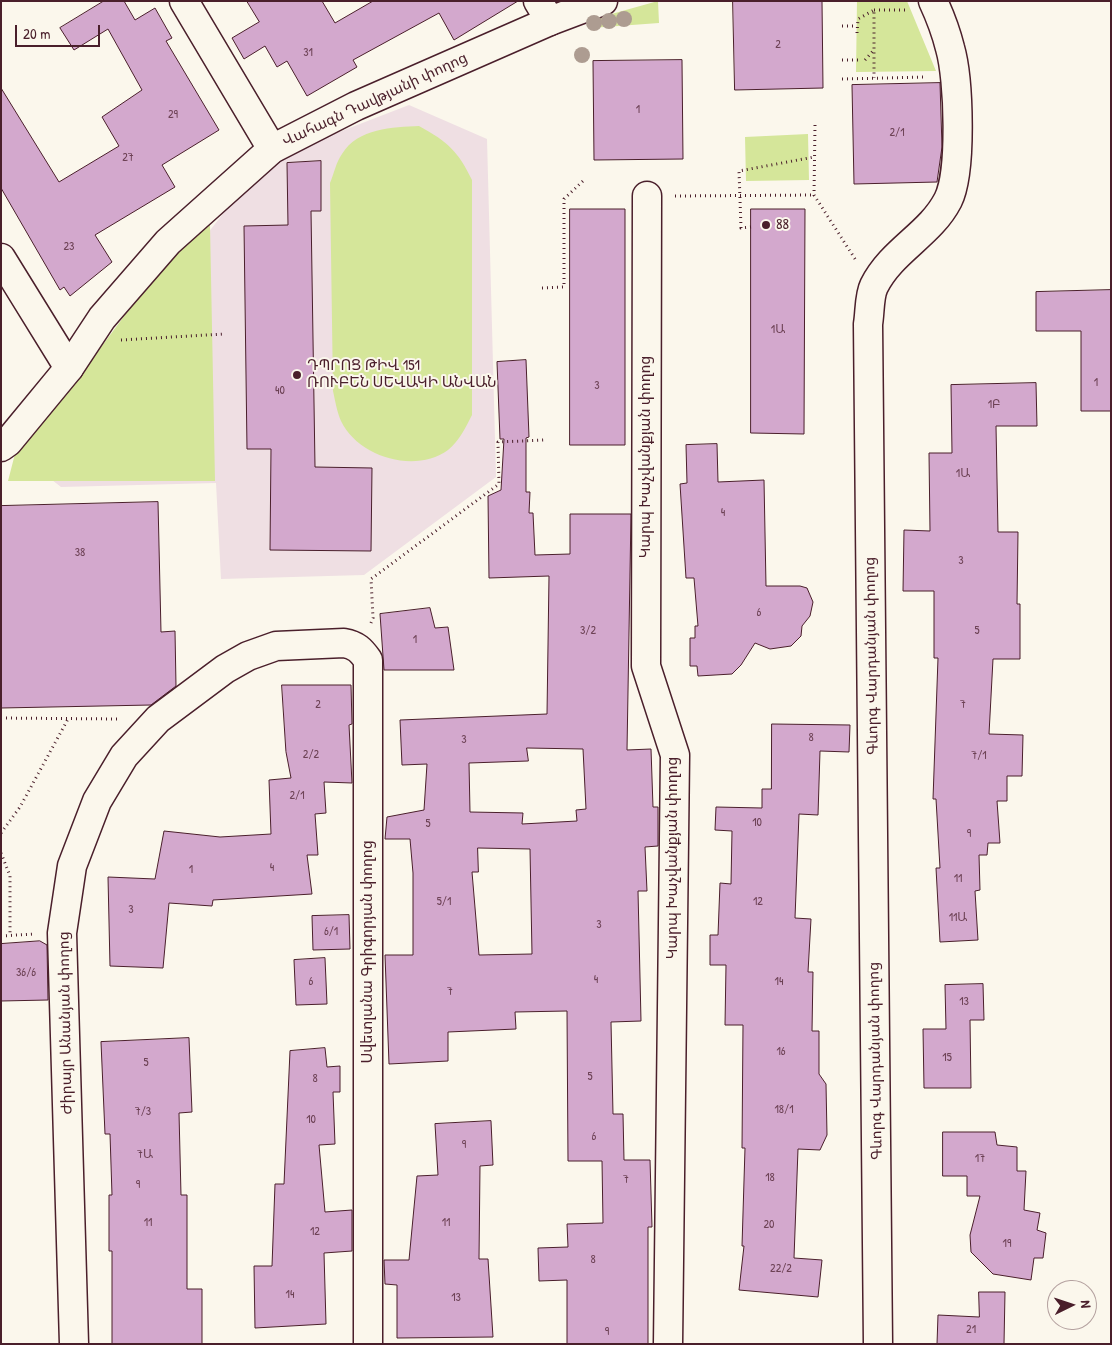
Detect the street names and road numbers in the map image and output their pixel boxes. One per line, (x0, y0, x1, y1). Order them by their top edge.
street label: Վահագն Դավթյանի փողոց (279, 49, 471, 151)
street label: Կարպ Խաչվանքյան փողոց (637, 356, 655, 558)
street label: Գևորգ Վարդանյան փողոց (861, 557, 883, 755)
street label: Կարպ Խաչվանքյան փողոց (664, 757, 682, 959)
street label: Սվետլանա Գրիգորյան փողոց (359, 840, 377, 1064)
street label: Ժիրայր Անանյան փողոց (55, 931, 77, 1115)
street label: Գևորգ Վարդանյան փողոց (865, 962, 887, 1160)

